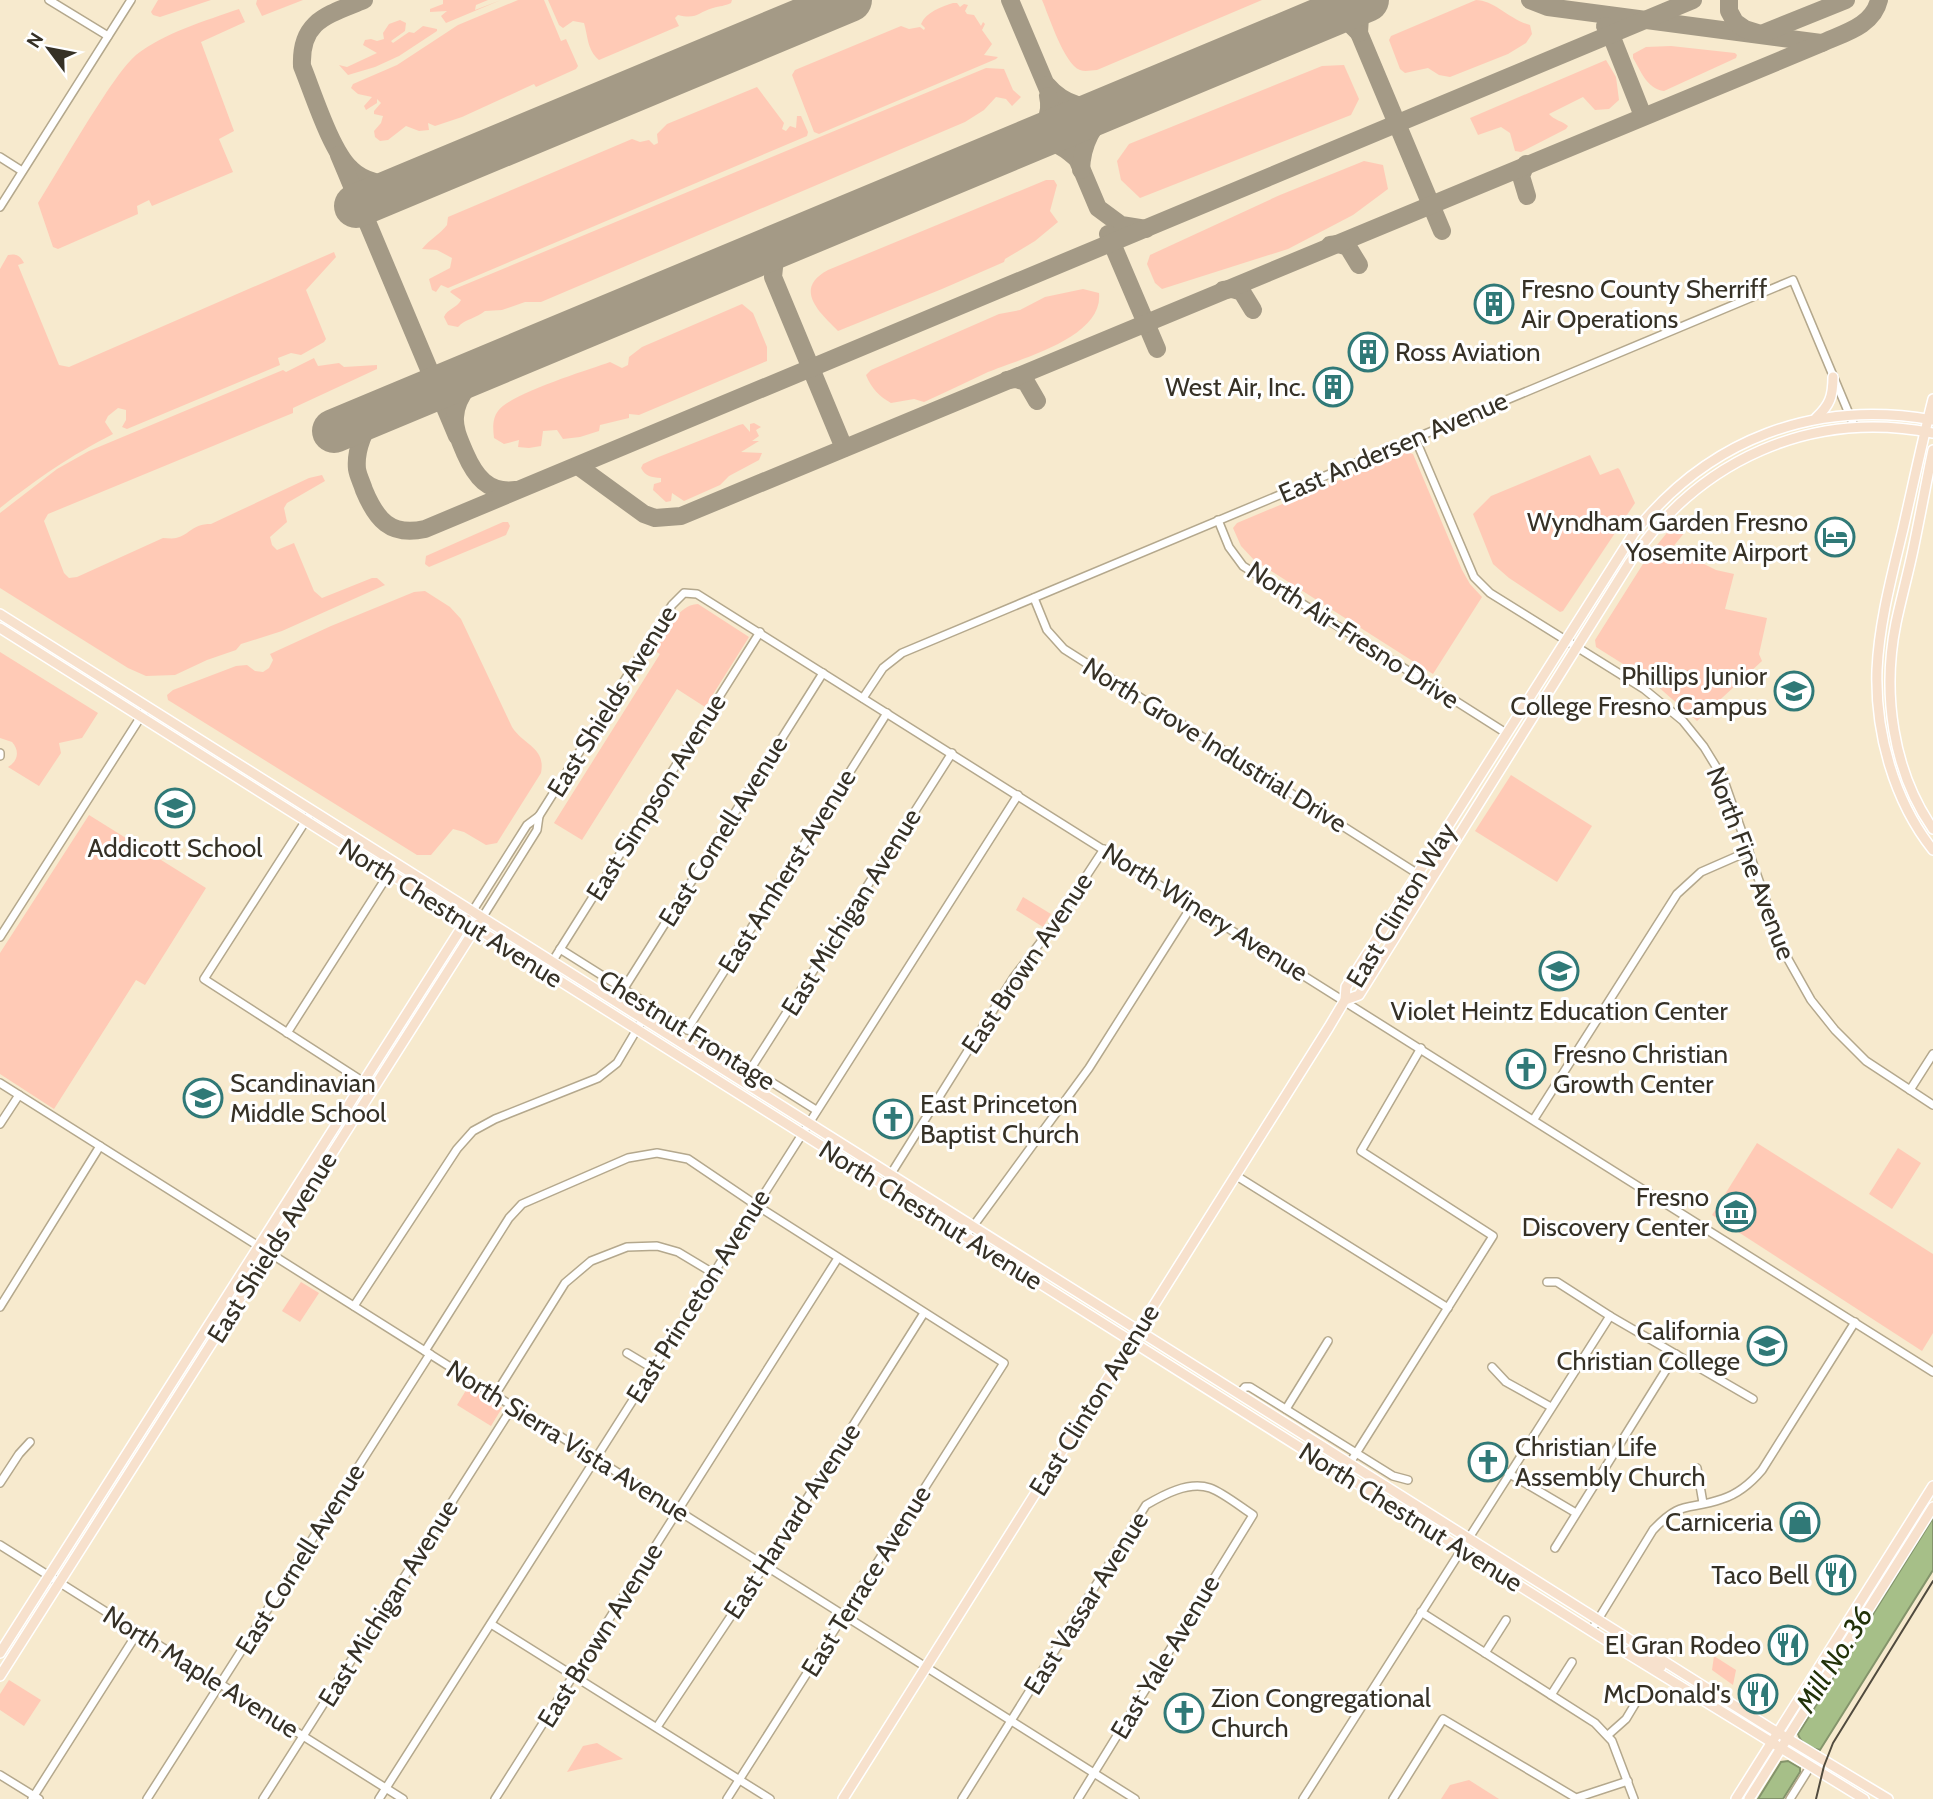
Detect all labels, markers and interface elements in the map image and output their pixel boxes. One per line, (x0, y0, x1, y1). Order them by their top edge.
north arrow (14, 14, 84, 84)
text: N (22, 28, 48, 52)
place label: Fresno County Sherriff Air Operations (1521, 273, 1768, 335)
building icon: Fresno County Sherriff Air Operations (1473, 283, 1515, 325)
building icon: Ross Aviation (1347, 331, 1389, 373)
place label: Ross Aviation (1395, 336, 1541, 368)
building icon: West Air, Inc. (1312, 366, 1354, 408)
place label: West Air, Inc. (1165, 371, 1306, 403)
street label: East Andersen Avenue (1274, 384, 1512, 510)
place label: Wyndham Garden Fresno Yosemite Airport (1527, 506, 1808, 568)
hotel icon: Wyndham Garden Fresno Yosemite Airport (1814, 516, 1856, 558)
street label: North Air-Fresno Drive (1241, 554, 1465, 716)
street label: East Shields Avenue (540, 599, 684, 803)
street label: North Grove Industrial Drive (1077, 651, 1353, 839)
place label: Phillips Junior College Fresno Campus (1510, 660, 1768, 722)
school or university icon: Phillips Junior College Fresno Campus (1773, 670, 1815, 712)
street label: East Simpson Avenue (579, 688, 733, 906)
street label: East Cornell Avenue (651, 730, 795, 932)
street label: North Fine Avenue (1699, 762, 1803, 964)
street label: East Amherst Avenue (711, 763, 863, 979)
school or university icon: Addicott School (154, 787, 196, 829)
street label: East Michigan Avenue (774, 802, 928, 1022)
street label: East Clinton Way (1339, 817, 1463, 993)
street label: North Chestnut Avenue (333, 831, 569, 995)
place label: Addicott School (87, 832, 263, 864)
street label: North Winery Avenue (1096, 836, 1314, 988)
street label: East Brown Avenue (955, 866, 1099, 1060)
school or university icon: Violet Heintz Education Center (1538, 950, 1580, 992)
street label: Chestnut Frontage (593, 963, 781, 1097)
place label: Violet Heintz Education Center (1390, 995, 1728, 1027)
place label: Fresno Christian Growth Center (1553, 1038, 1728, 1100)
church icon: Fresno Christian Growth Center (1505, 1048, 1547, 1090)
place label: Scandinavian Middle School (230, 1067, 386, 1129)
school or university icon: Scandinavian Middle School (182, 1077, 224, 1119)
place label: East Princeton Baptist Church (920, 1088, 1079, 1150)
church icon: East Princeton Baptist Church (872, 1098, 914, 1140)
street label: North Chestnut Avenue (813, 1133, 1049, 1297)
street label: East Shields Avenue (200, 1145, 344, 1349)
place label: Fresno Discovery Center (1522, 1181, 1710, 1243)
street label: East Princeton Avenue (619, 1183, 777, 1409)
museum icon: Fresno Discovery Center (1715, 1191, 1757, 1233)
street label: East Clinton Avenue (1022, 1298, 1166, 1502)
place label: California Christian College (1557, 1315, 1741, 1377)
school or university icon: California Christian College (1746, 1325, 1788, 1367)
street label: North Sierra Vista Avenue (441, 1353, 695, 1529)
street label: East Harvard Avenue (717, 1417, 867, 1625)
place label: Christian Life Assembly Church (1515, 1431, 1706, 1493)
street label: North Chestnut Avenue (1293, 1435, 1529, 1599)
church icon: Christian Life Assembly Church (1467, 1441, 1509, 1483)
street label: East Cornell Avenue (228, 1458, 372, 1660)
street label: East Terrace Avenue (794, 1480, 938, 1682)
street label: East Michigan Avenue (311, 1493, 465, 1713)
shop icon: Carniceria (1779, 1501, 1821, 1543)
street label: East Vassar Avenue (1017, 1505, 1155, 1701)
place label: Carniceria (1665, 1506, 1774, 1538)
street label: East Brown Avenue (530, 1537, 670, 1733)
restaurant icon: Taco Bell (1815, 1554, 1857, 1596)
place label: Taco Bell (1711, 1559, 1809, 1591)
street label: East Yale Avenue (1104, 1569, 1226, 1745)
street label: North Maple Avenue (97, 1599, 305, 1745)
water label: Mill No. 36 (1788, 1600, 1880, 1719)
restaurant icon: El Gran Rodeo (1767, 1624, 1809, 1666)
place label: El Gran Rodeo (1605, 1629, 1761, 1661)
restaurant icon: McDonald's (1737, 1673, 1779, 1715)
place label: McDonald's (1603, 1678, 1731, 1710)
place label: Zion Congregational Church (1211, 1682, 1431, 1744)
church icon: Zion Congregational Church (1163, 1692, 1205, 1734)

